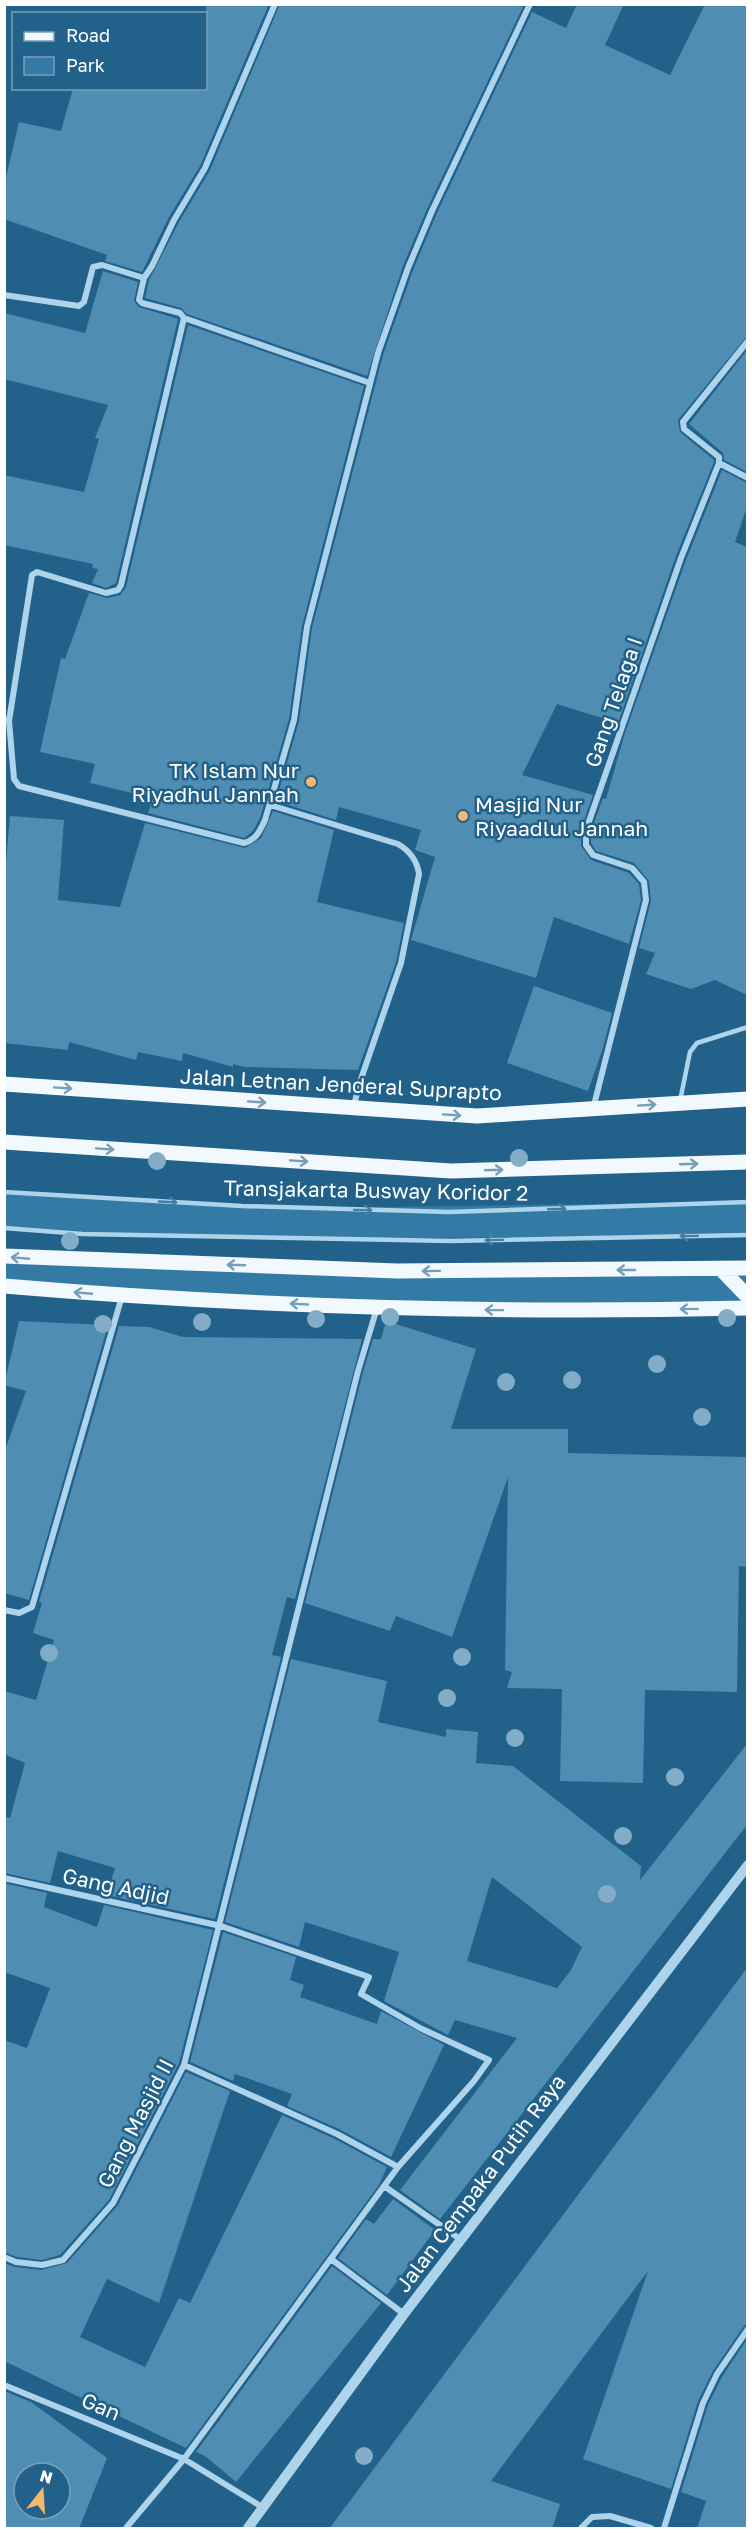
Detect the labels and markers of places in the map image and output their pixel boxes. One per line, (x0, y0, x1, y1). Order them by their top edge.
place label: TK Islam Nur Riyadhul Jannah (131, 757, 299, 807)
marker: TK Islam Nur Riyadhul Jannah (304, 775, 318, 789)
place label: Masjid Nur Riyaadlul Jannah (475, 791, 648, 841)
marker: Masjid Nur Riyaadlul Jannah (456, 809, 470, 823)

